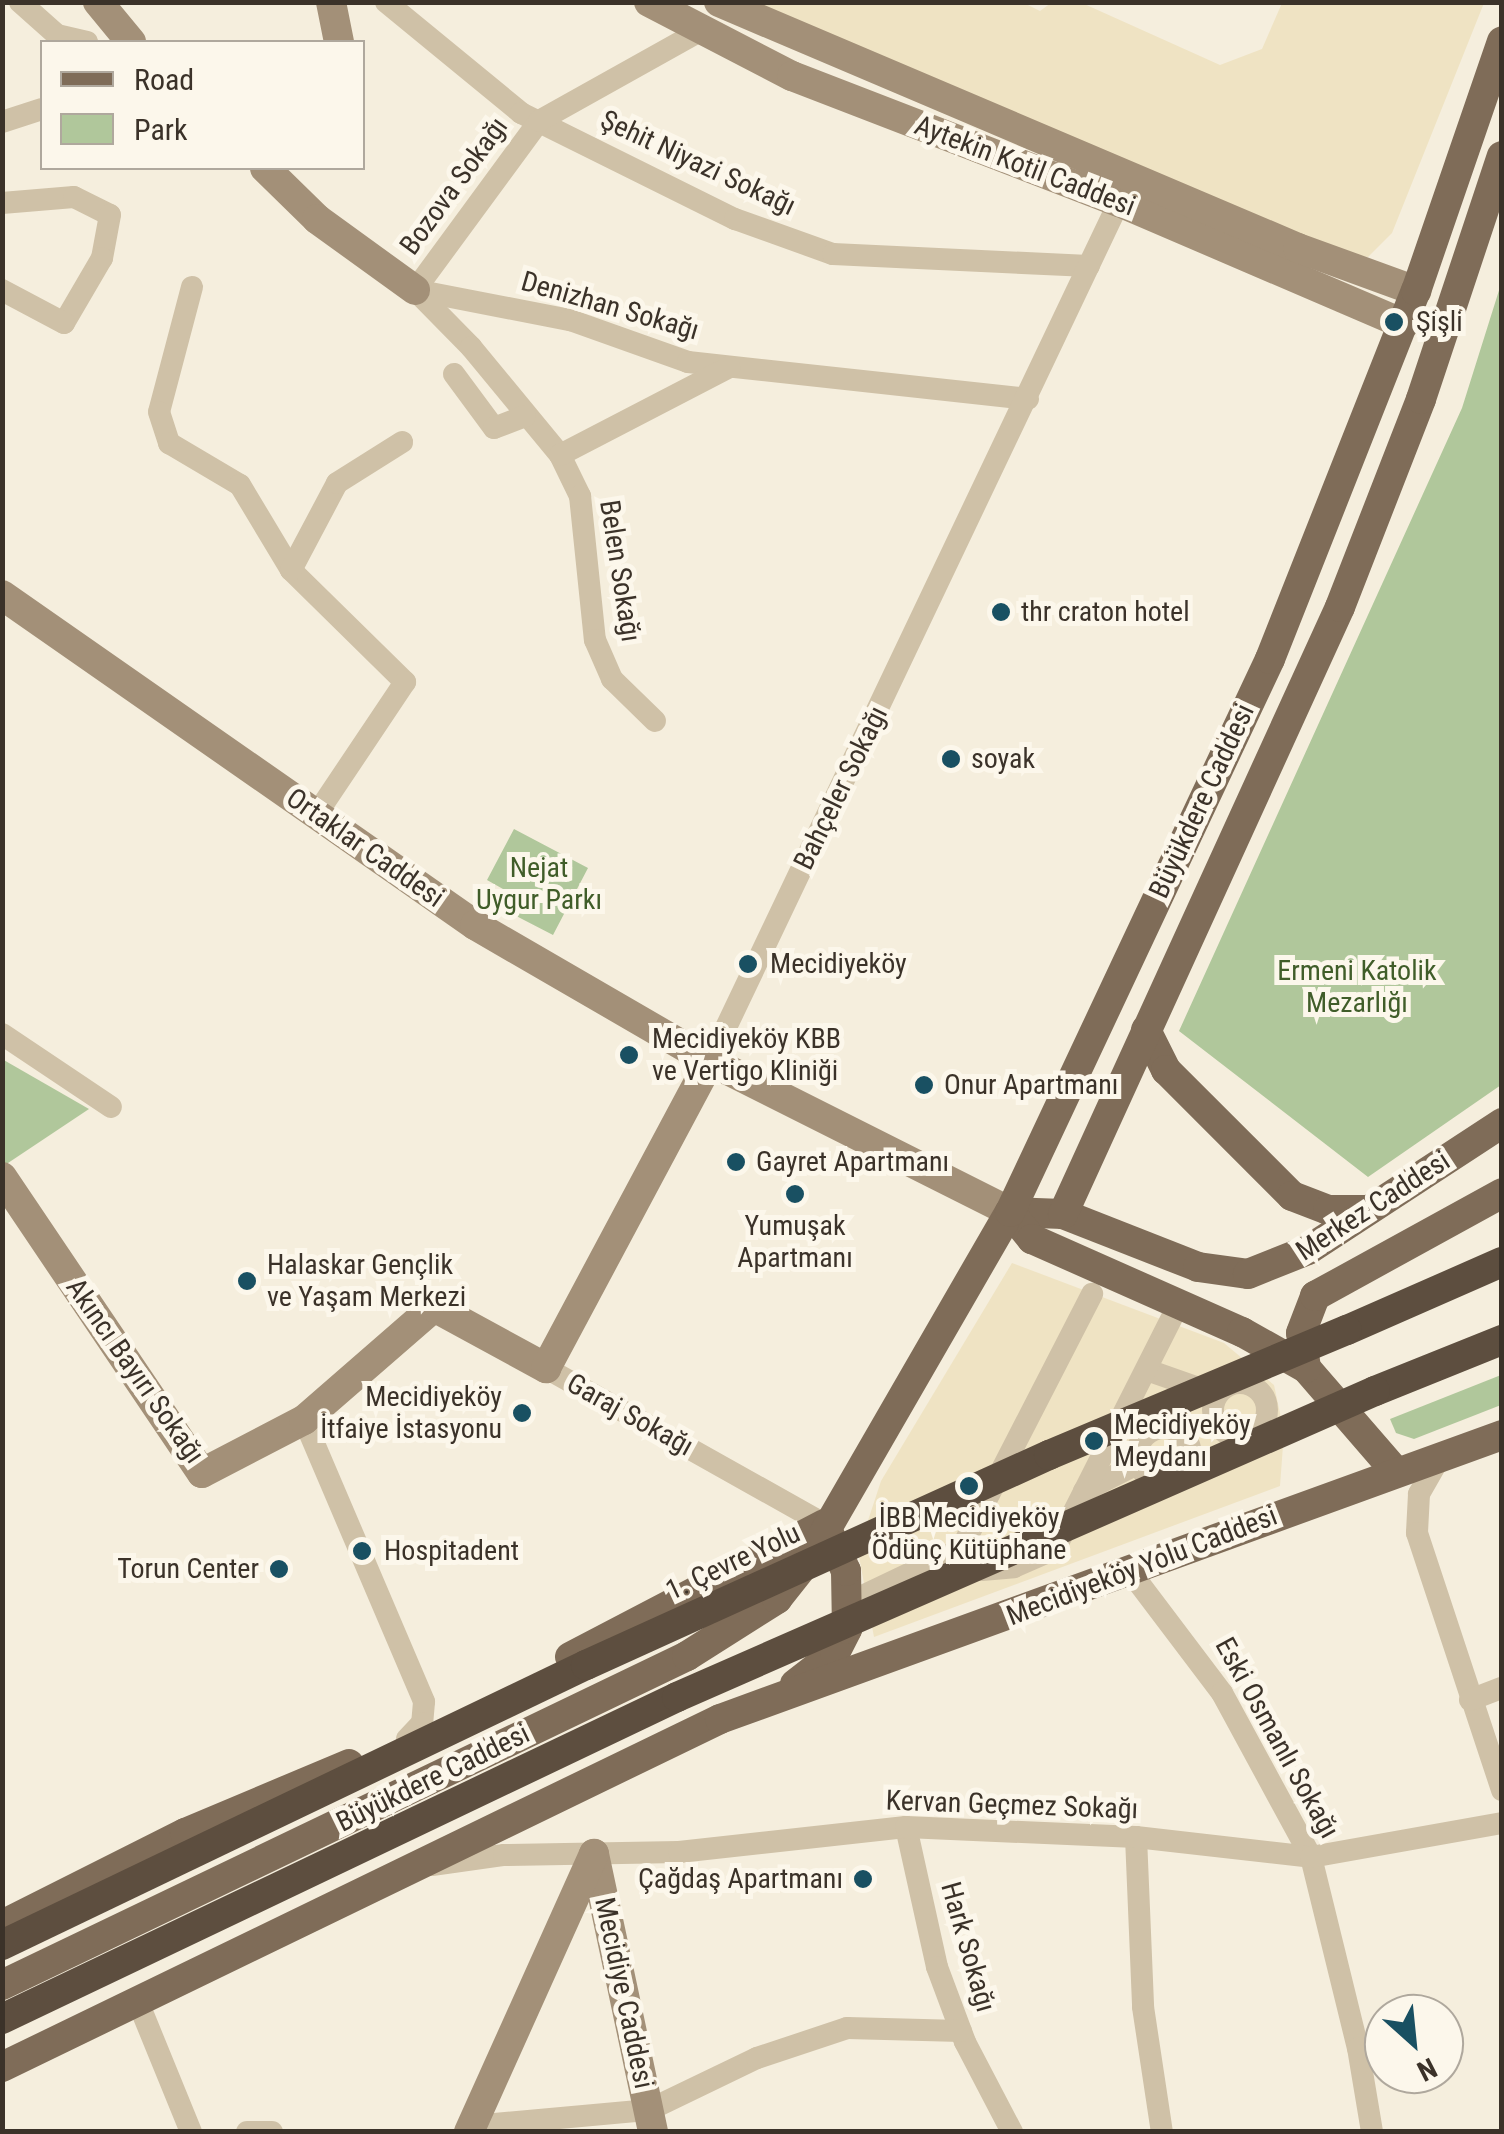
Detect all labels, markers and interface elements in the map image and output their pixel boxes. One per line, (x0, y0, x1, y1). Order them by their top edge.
legend (40, 40, 365, 170)
text: Road (134, 62, 194, 97)
street label: Şehit Niyazi Sokağı (595, 103, 801, 223)
street label: Aytekin Kotil Caddesi (910, 108, 1140, 224)
street label: Bozova Sokağı (393, 111, 515, 261)
text: Park (134, 112, 188, 147)
street label: Denizhan Sokağı (517, 265, 703, 347)
place label: Şişli (1416, 305, 1463, 339)
marker: Şişli (1381, 309, 1407, 335)
street label: Belen Sokağı (592, 498, 648, 644)
place label: thr craton hotel (1021, 595, 1190, 629)
marker: thr craton hotel (990, 601, 1012, 623)
street label: Büyükdere Caddesi (1142, 698, 1262, 904)
street label: Bahçeler Sokağı (787, 701, 895, 875)
place label: soyak (971, 742, 1035, 776)
marker: soyak (940, 748, 962, 770)
street label: Ortaklar Caddesi (280, 781, 450, 915)
park label: Nejat Uygur Parkı (476, 851, 602, 917)
place label: Mecidiyeköy (770, 947, 907, 981)
marker: Mecidiyeköy (735, 951, 761, 977)
park label: Ermeni Katolik Mezarlığı (1277, 954, 1437, 1020)
place label: Mecidiyeköy KBB ve Vertigo Kliniği (652, 1022, 841, 1088)
marker: Mecidiyeköy KBB ve Vertigo Kliniği (616, 1042, 642, 1068)
place label: Onur Apartmanı (944, 1068, 1118, 1102)
marker: Onur Apartmanı (913, 1074, 935, 1096)
street label: Merkez Caddesi (1290, 1144, 1456, 1268)
place label: Gayret Apartmanı (756, 1145, 949, 1179)
marker: Gayret Apartmanı (725, 1151, 747, 1173)
marker: Yumuşak Apartmanı (784, 1183, 806, 1205)
place label: Yumuşak Apartmanı (737, 1209, 853, 1275)
place label: Halaskar Gençlik ve Yaşam Merkezi (267, 1248, 466, 1314)
marker: Halaskar Gençlik ve Yaşam Merkezi (236, 1270, 258, 1292)
street label: Akıncı Bayırı Sokağı (59, 1272, 211, 1470)
street label: Garaj Sokağı (561, 1367, 699, 1463)
place label: Mecidiyeköy İtfaiye İstasyonu (320, 1380, 502, 1446)
marker: Mecidiyeköy İtfaiye İstasyonu (511, 1402, 533, 1424)
place label: Mecidiyeköy Meydanı (1114, 1408, 1251, 1474)
marker: Mecidiyeköy Meydanı (1083, 1430, 1105, 1452)
marker: İBB Mecidiyeköy Ödünç Kütüphane (958, 1475, 980, 1497)
street label: Mecidiyeköy Yolu Caddesi (1002, 1499, 1282, 1633)
place label: İBB Mecidiyeköy Ödünç Kütüphane (872, 1501, 1066, 1567)
street label: 1. Çevre Yolu (661, 1516, 805, 1608)
place label: Hospitadent (384, 1534, 519, 1568)
marker: Hospitadent (349, 1538, 375, 1564)
place label: Torun Center (117, 1552, 259, 1586)
marker: Torun Center (268, 1558, 290, 1580)
street label: Eski Osmanlı Sokağı (1208, 1632, 1346, 1844)
street label: Büyükdere Caddesi (331, 1717, 535, 1839)
street label: Kervan Geçmez Sokağı (885, 1784, 1139, 1826)
place label: Çağdaş Apartmanı (638, 1862, 843, 1896)
marker: Çağdaş Apartmanı (852, 1868, 874, 1890)
street label: Hark Sokağı (933, 1878, 1003, 2016)
street label: Mecidiye Caddesi (587, 1894, 661, 2092)
north arrow (1364, 1994, 1464, 2094)
text: N (1412, 2051, 1442, 2088)

